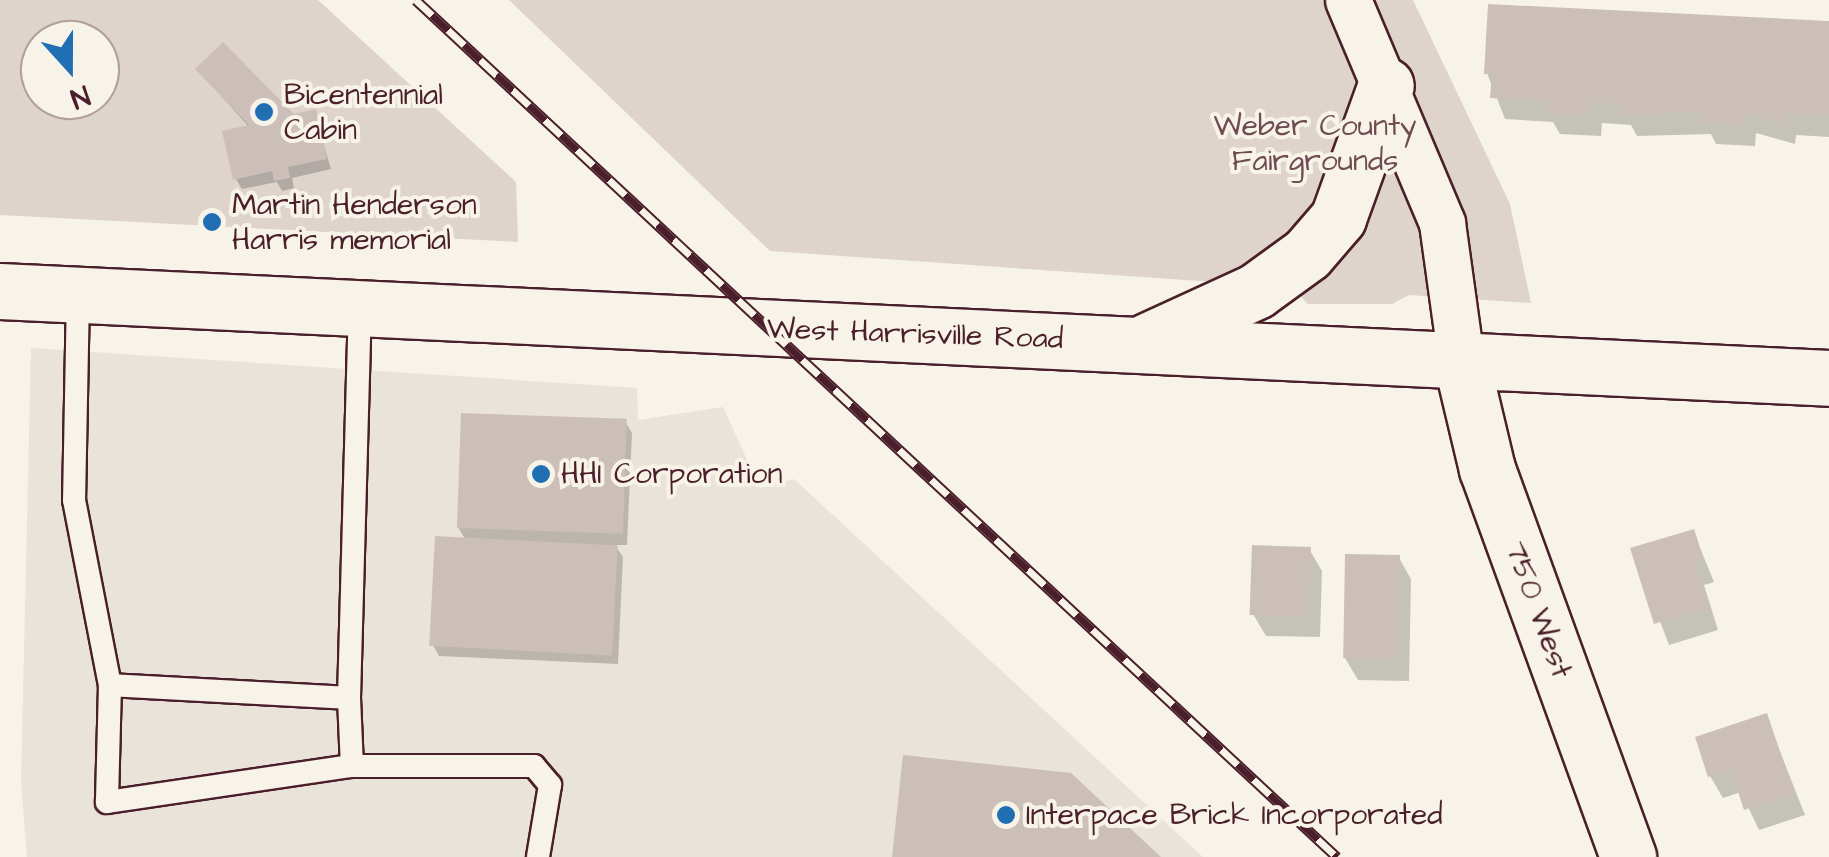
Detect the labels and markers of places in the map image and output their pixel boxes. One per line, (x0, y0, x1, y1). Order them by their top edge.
place label: Bicentennial Cabin (284, 77, 443, 148)
marker: Bicentennial Cabin (253, 101, 275, 123)
place label: Martin Henderson Harris memorial (232, 187, 477, 258)
marker: Martin Henderson Harris memorial (201, 211, 223, 233)
place label: HHI Corporation (561, 456, 782, 492)
marker: HHI Corporation (530, 463, 552, 485)
place label: Interpace Brick Incorporated (1026, 797, 1443, 833)
marker: Interpace Brick Incorporated (995, 804, 1017, 826)

